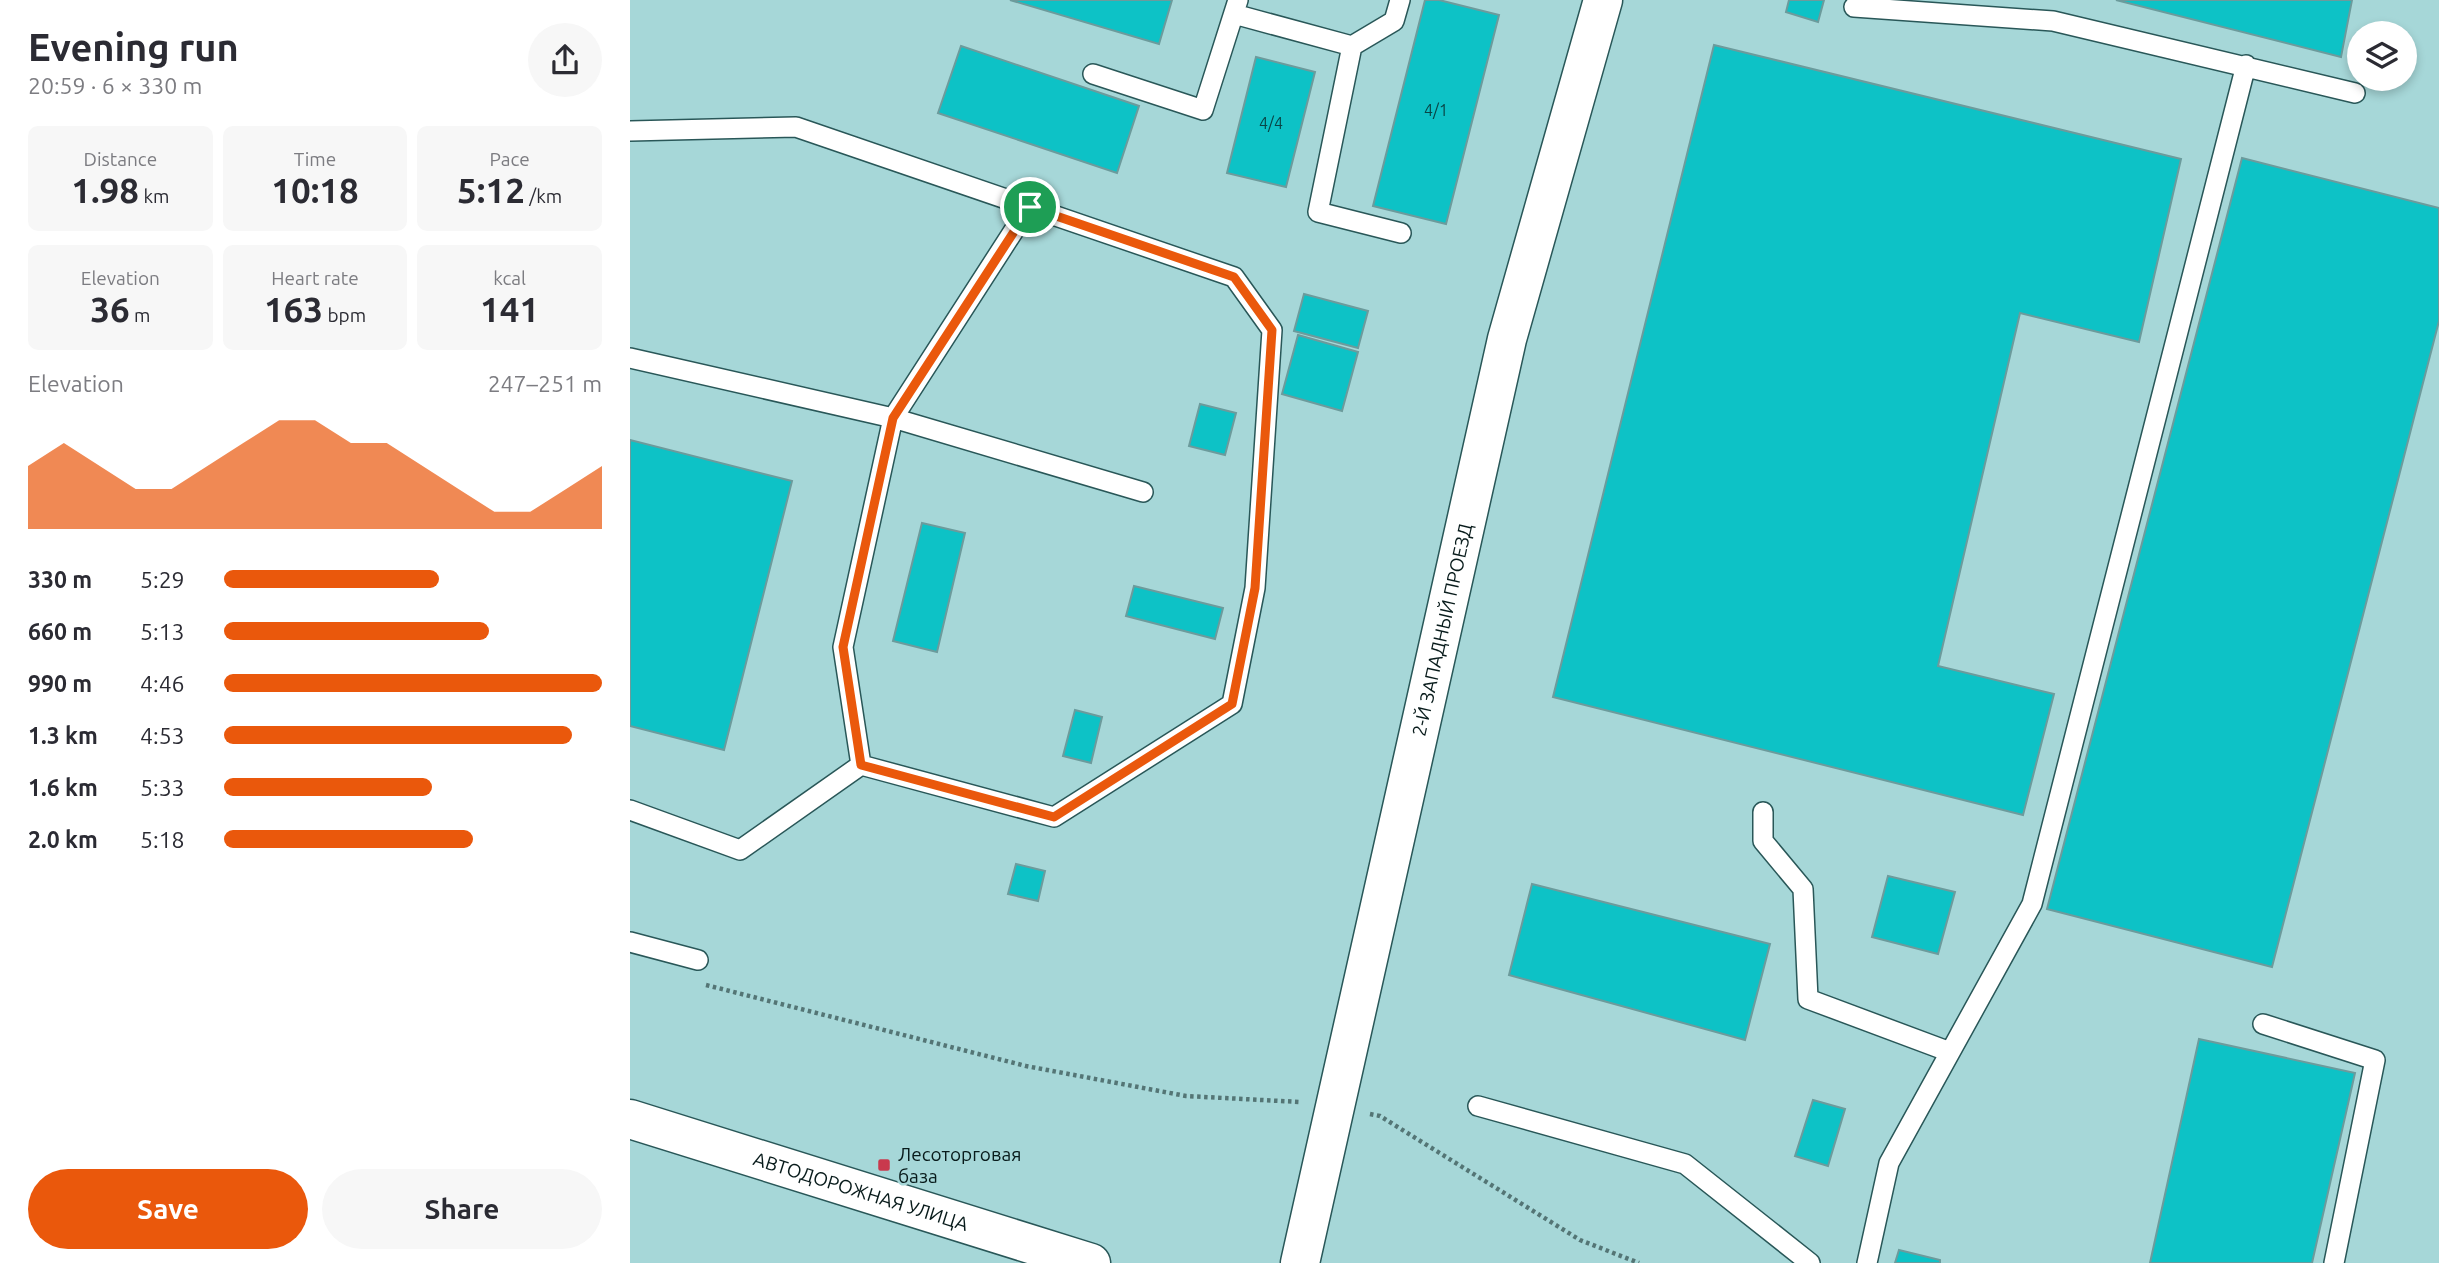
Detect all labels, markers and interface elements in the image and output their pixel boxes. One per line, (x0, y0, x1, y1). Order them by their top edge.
map controls (2347, 21, 2417, 91)
button: layers (2347, 21, 2417, 91)
button: share (528, 23, 602, 97)
text: Evening run (28, 26, 239, 68)
text: 20:59 · 6 × 330 m (28, 73, 202, 98)
house number: 4/1 (1424, 101, 1448, 119)
house number: 4/4 (1259, 114, 1283, 132)
text: Distance (84, 148, 157, 170)
text: Time (294, 148, 336, 170)
text: Pace (490, 148, 530, 170)
text: 1.98 (71, 170, 139, 210)
text: 10:18 (271, 170, 359, 210)
text: 5:12 (457, 170, 525, 210)
pin (1000, 177, 1060, 237)
text: km (139, 185, 169, 207)
text: /km (525, 185, 562, 207)
icon: arrive (1011, 188, 1049, 226)
text: Elevation (81, 267, 160, 289)
text: Heart rate (271, 267, 359, 289)
text: kcal (493, 267, 526, 289)
text: 36 (90, 289, 130, 329)
text: 163 (264, 289, 323, 329)
text: 141 (480, 289, 539, 329)
text: m (130, 304, 150, 326)
text: bpm (323, 304, 366, 326)
text: Elevation (28, 371, 124, 396)
text: 247–251 m (488, 371, 602, 396)
street label: 2-Й ЗАПАДНЫЙ ПРОЕЗД (1407, 521, 1476, 738)
text: 330 m (28, 567, 92, 592)
text: 5:29 (140, 567, 185, 592)
text: 660 m (28, 619, 92, 644)
text: 5:13 (140, 619, 185, 644)
text: 990 m (28, 671, 92, 696)
text: 4:46 (140, 671, 185, 696)
text: 1.3 km (28, 723, 98, 748)
text: 4:53 (140, 723, 185, 748)
text: 1.6 km (28, 775, 98, 800)
text: 5:33 (140, 775, 185, 800)
text: 2.0 km (28, 827, 98, 852)
text: 5:18 (140, 827, 185, 852)
place label: Лесоторговая база (898, 1143, 1021, 1187)
street label: АВТОДОРОЖНАЯ УЛИЦА (751, 1147, 972, 1235)
marker: Лесоторговая база (876, 1157, 892, 1173)
button: Save (28, 1169, 308, 1249)
button: Share (322, 1169, 602, 1249)

